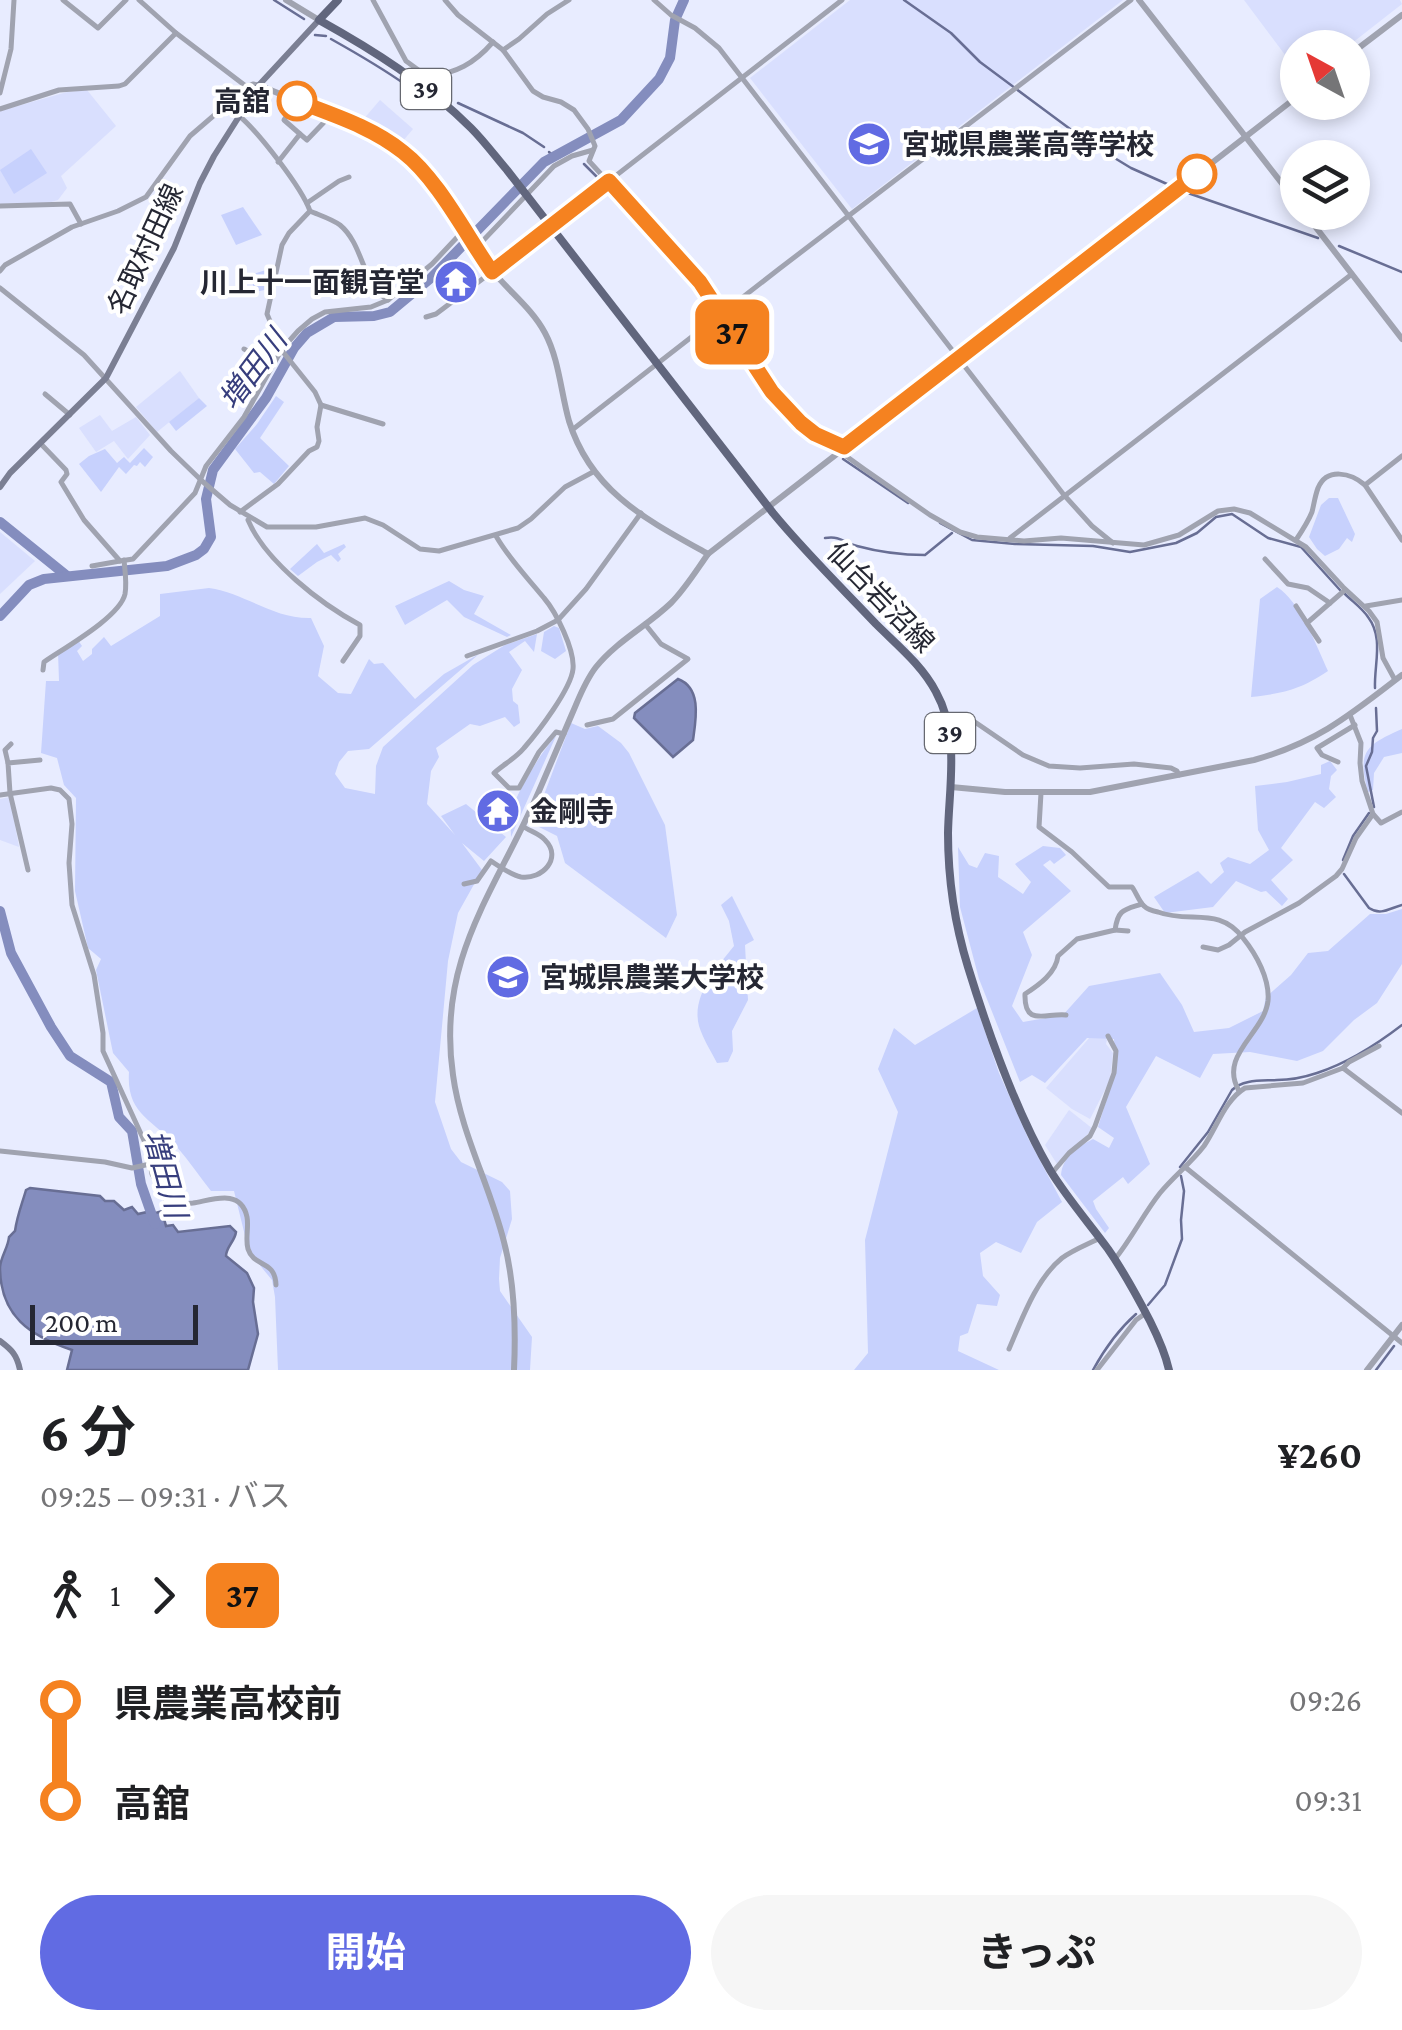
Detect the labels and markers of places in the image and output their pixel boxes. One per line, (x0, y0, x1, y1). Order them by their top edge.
marker: 高舘 (278, 82, 316, 120)
place label: 高舘 (214, 86, 270, 117)
school or university icon: 宮城県農業高等学校 (846, 121, 892, 167)
place label: 宮城県農業高等学校 (902, 129, 1154, 160)
unlabelled marker (1178, 155, 1216, 193)
temple icon: 川上十一面観音堂 (433, 259, 479, 305)
place label: 川上十一面観音堂 (200, 267, 424, 298)
temple icon: 金剛寺 (475, 788, 521, 834)
place label: 金剛寺 (530, 796, 614, 827)
school or university icon: 宮城県農業大学校 (485, 954, 531, 1000)
place label: 宮城県農業大学校 (540, 962, 764, 993)

